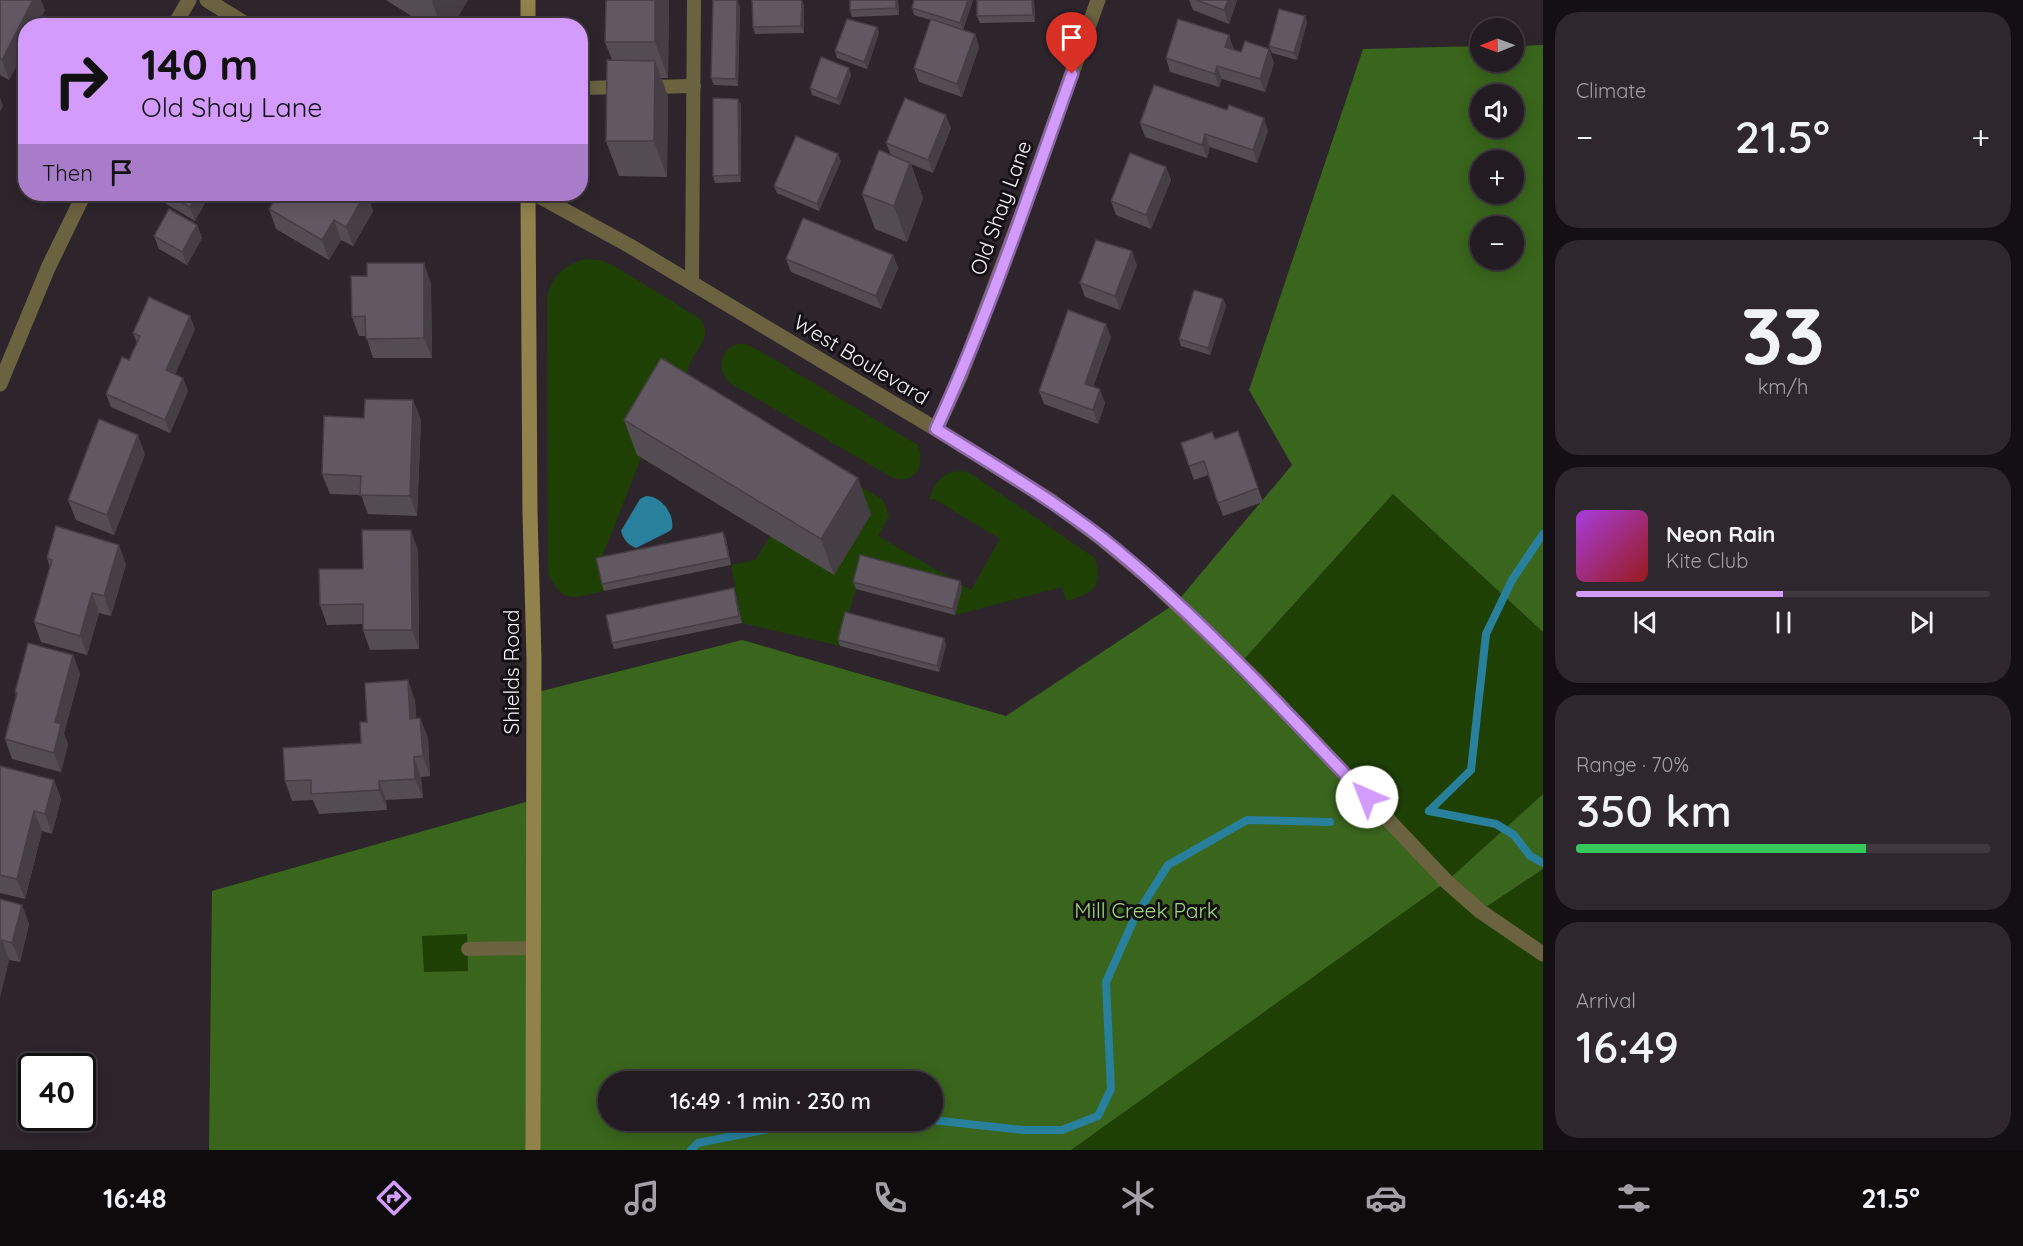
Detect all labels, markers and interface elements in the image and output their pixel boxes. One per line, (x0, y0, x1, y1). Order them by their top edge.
pin (1046, 12, 1097, 74)
north arrow (1470, 18, 1524, 72)
map controls (1470, 18, 1524, 270)
icon: arrive (1055, 21, 1088, 54)
text: 140 m (141, 38, 258, 91)
icon: right (42, 42, 120, 120)
text: Climate (1576, 78, 1646, 103)
button: sound (1470, 84, 1524, 138)
text: Old Shay Lane (141, 90, 323, 124)
text: 21.5° (1735, 108, 1830, 164)
text: − (1576, 116, 1593, 157)
text: + (1971, 116, 1990, 157)
street label: Old Shay Lane (964, 137, 1036, 278)
button: + (1470, 150, 1524, 204)
icon: arrive (105, 156, 138, 189)
text: Then (42, 159, 93, 187)
button: − (1470, 216, 1524, 270)
text: 33 (1741, 286, 1825, 384)
street label: West Boulevard (789, 309, 934, 410)
text: km/h (1758, 374, 1808, 399)
text: Neon Rain (1666, 520, 1775, 548)
text: Kite Club (1666, 548, 1748, 573)
icon: previous (1629, 606, 1662, 639)
icon: pause (1767, 606, 1800, 639)
icon: next (1905, 606, 1938, 639)
street label: Shields Road (498, 609, 524, 735)
text: Range · 70% (1576, 752, 1689, 777)
position arrow (1335, 765, 1399, 829)
text: 350 km (1576, 782, 1732, 838)
park label: Mill Creek Park (1074, 897, 1218, 923)
text: Arrival (1576, 988, 1636, 1013)
text: 16:49 (1576, 1018, 1679, 1074)
speed limit sign: 40 (18, 1053, 96, 1131)
text: 16:49 · 1 min · 230 m (670, 1087, 871, 1115)
icon: directions (373, 1177, 415, 1219)
icon: music (621, 1177, 663, 1219)
icon: phone (869, 1177, 911, 1219)
icon: climate (1117, 1177, 1159, 1219)
icon: car (1365, 1177, 1407, 1219)
icon: filters (1613, 1177, 1655, 1219)
text: 16:48 (103, 1181, 167, 1215)
text: 21.5° (1861, 1181, 1920, 1215)

